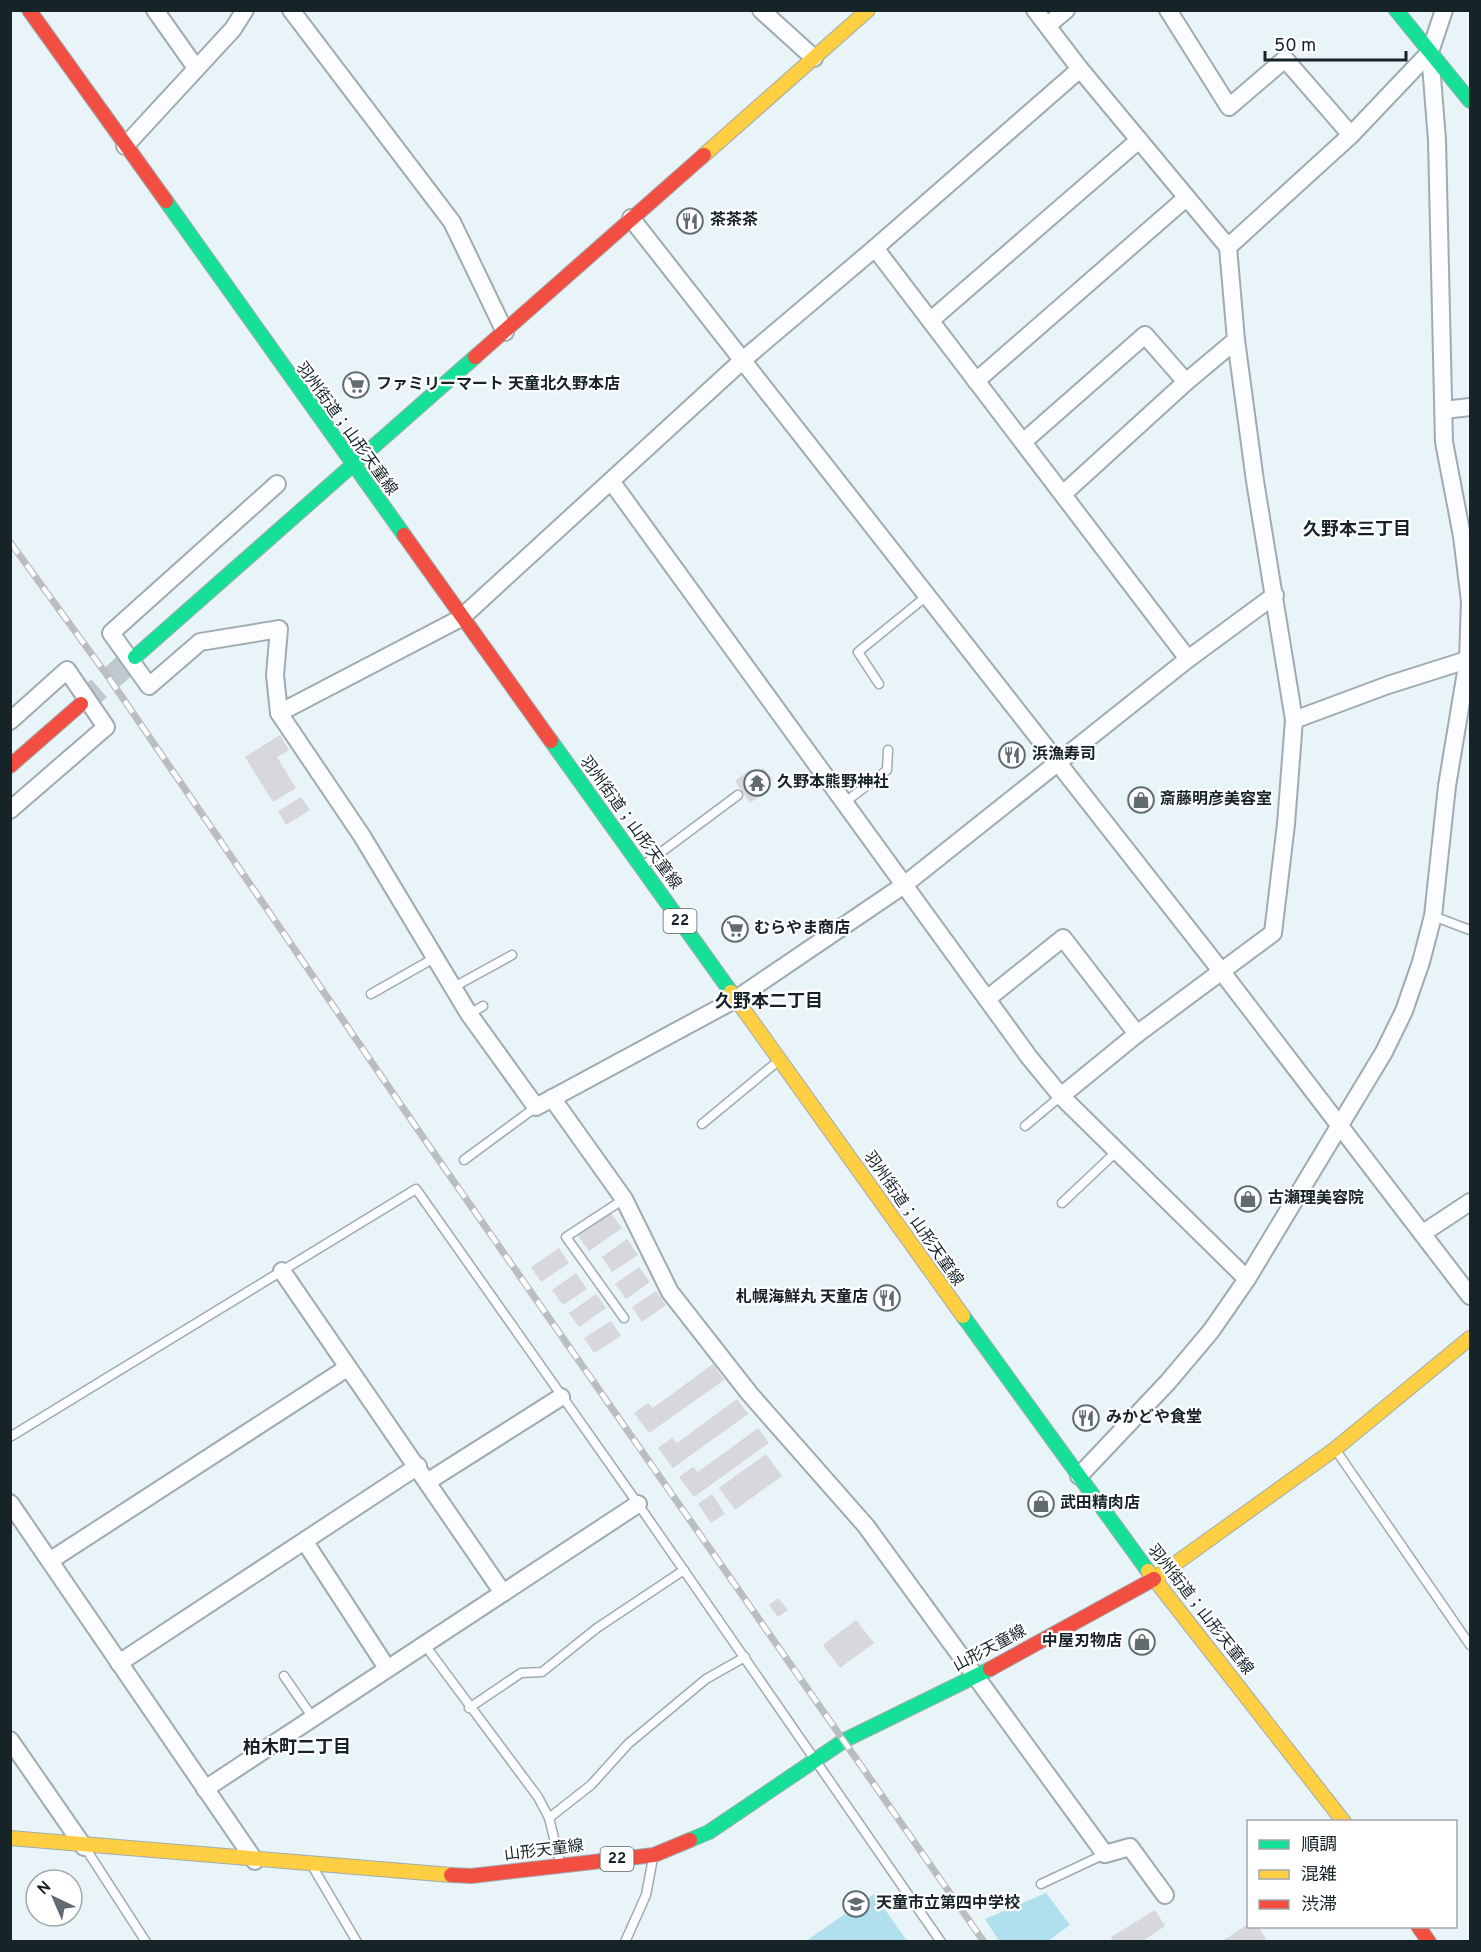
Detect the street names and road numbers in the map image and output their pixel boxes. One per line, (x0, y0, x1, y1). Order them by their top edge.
street label: 羽州街道；山形天童線 (291, 358, 401, 500)
street label: 羽州街道；山形天童線 (575, 752, 685, 894)
road number: 22 (664, 909, 696, 933)
street label: 羽州街道；山形天童線 (859, 1148, 967, 1290)
street label: 羽州街道；山形天童線 (1143, 1541, 1257, 1679)
street label: 山形天童線 (950, 1621, 1030, 1677)
street label: 山形天童線 (503, 1836, 585, 1866)
road number: 22 (600, 1847, 634, 1871)

